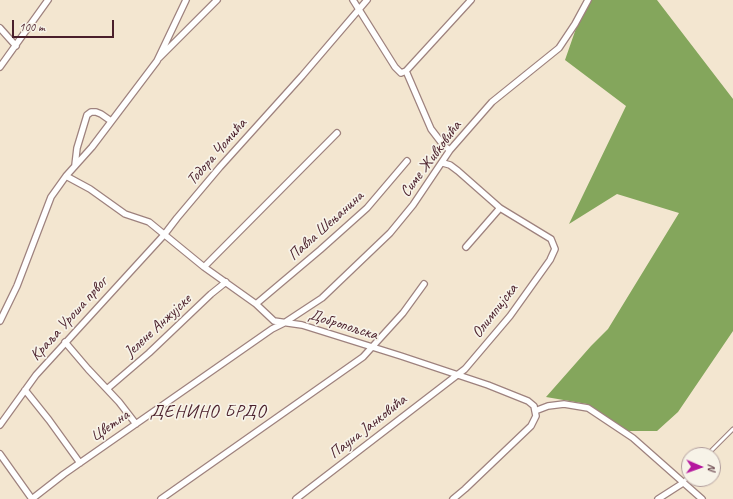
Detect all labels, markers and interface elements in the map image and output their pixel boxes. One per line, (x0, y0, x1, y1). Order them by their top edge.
scale bar (14, 12, 116, 38)
text: 100 m (19, 19, 45, 35)
street label: Тодора Чомића (183, 115, 251, 189)
street label: Симе Живковића (396, 117, 466, 201)
street label: Павла Шењанина (284, 187, 368, 265)
street label: Краља Уроша првог (26, 273, 112, 365)
street label: Олимпијска (468, 280, 522, 342)
street label: Јелене Анжујске (121, 290, 195, 362)
street label: Добропољска (306, 305, 380, 345)
street label: Пауна Јанковића (325, 391, 411, 463)
district label: ДЕНИНО БРДО (149, 401, 267, 423)
street label: Цветна (87, 406, 133, 446)
north arrow (681, 447, 721, 487)
text: N (705, 464, 719, 471)

